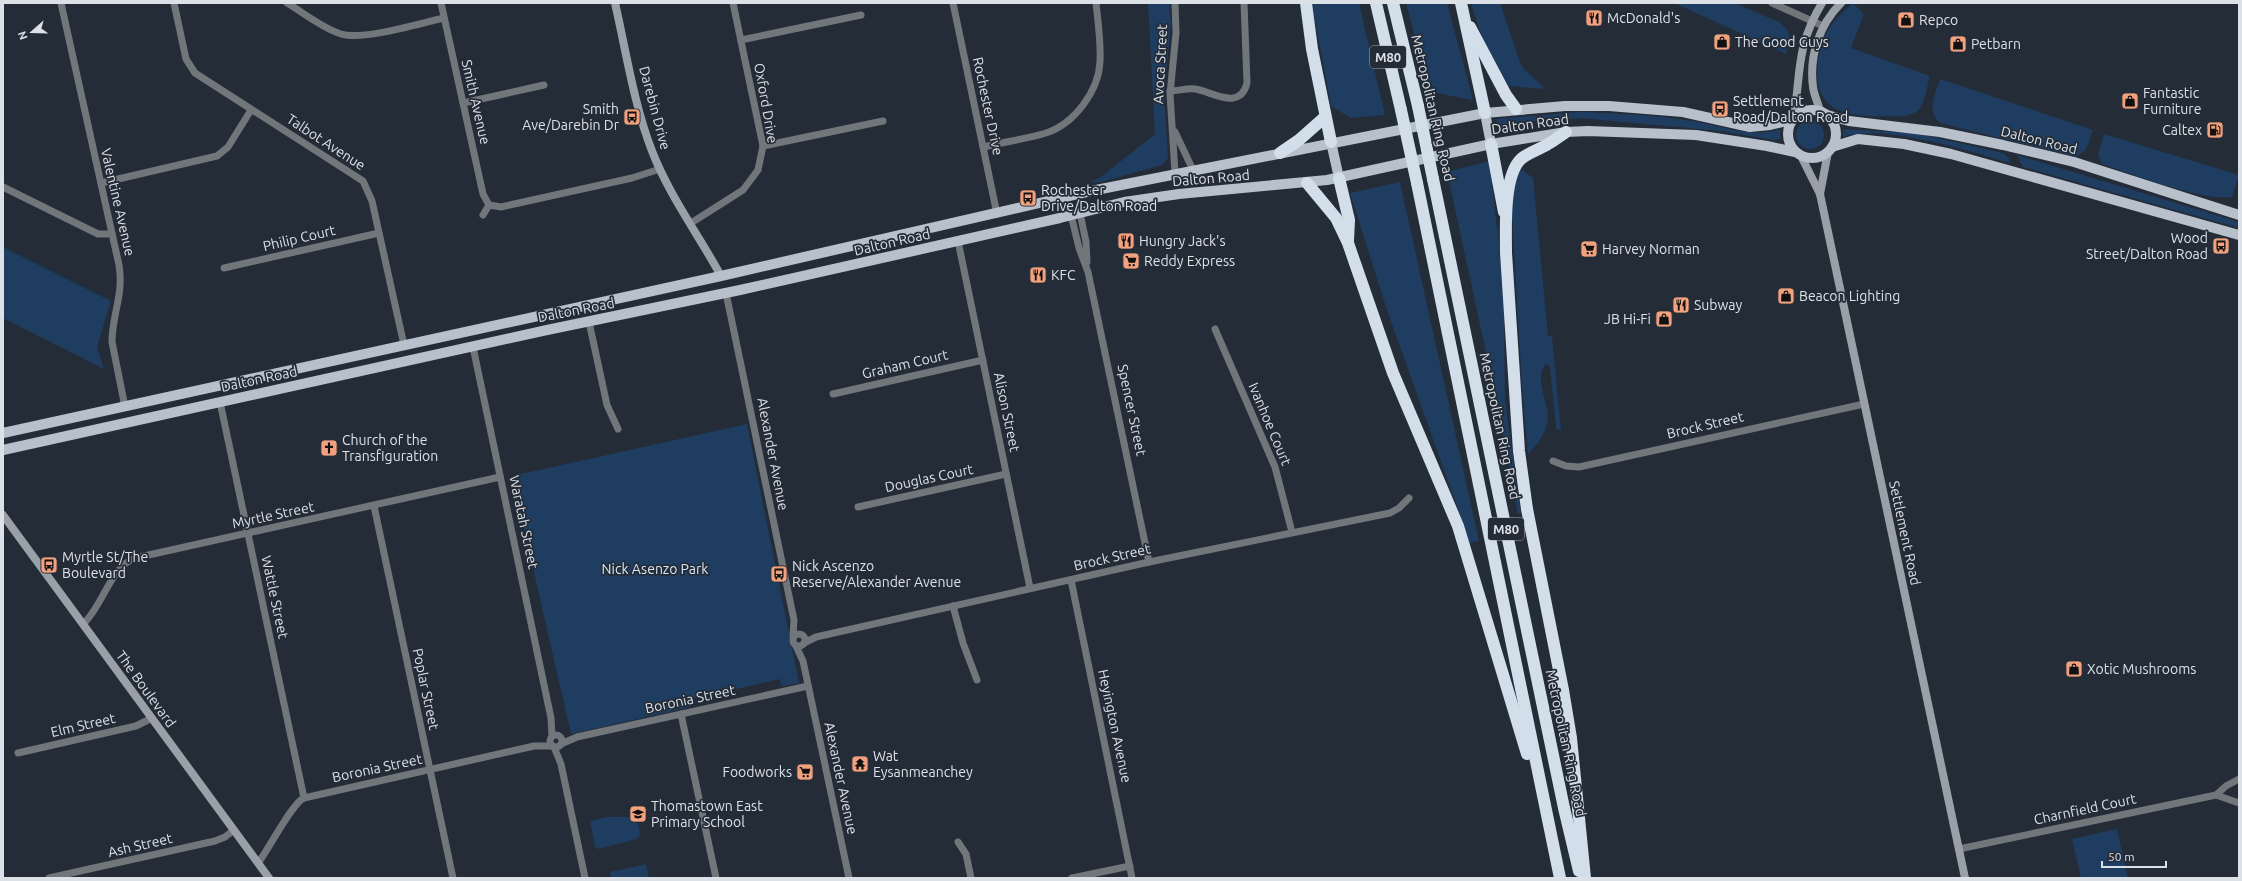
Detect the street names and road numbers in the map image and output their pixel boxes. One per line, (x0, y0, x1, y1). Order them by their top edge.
street label: Avoca Street (1150, 23, 1170, 104)
street label: Metropolitan Ring Road (1408, 33, 1458, 183)
road number: M80 (1370, 46, 1406, 68)
street label: Rochester Drive (970, 55, 1006, 157)
street label: Smith Avenue (458, 58, 494, 146)
street label: Oxford Drive (751, 62, 781, 144)
street label: Darebin Drive (636, 64, 674, 152)
street label: Talbot Avenue (284, 111, 368, 173)
street label: Dalton Road (1490, 111, 1570, 137)
street label: Dalton Road (1999, 123, 2079, 157)
street label: Valentine Avenue (98, 146, 138, 258)
street label: Dalton Road (1172, 167, 1250, 189)
street label: Philip Court (261, 222, 337, 254)
street label: Dalton Road (852, 225, 932, 259)
street label: Dalton Road (536, 295, 616, 325)
street label: Graham Court (860, 346, 950, 382)
street label: Metropolitan Ring Road (1477, 351, 1523, 501)
street label: Dalton Road (219, 363, 299, 395)
street label: Spencer Street (1115, 363, 1150, 458)
street label: Alison Street (991, 371, 1023, 454)
street label: Ivanhoe Court (1245, 380, 1295, 468)
street label: Alexander Avenue (754, 396, 792, 512)
street label: Brock Street (1665, 408, 1745, 442)
street label: Douglas Court (883, 461, 975, 495)
street label: Waratah Street (506, 474, 542, 571)
street label: Settlement Road (1886, 479, 1924, 587)
street label: Myrtle Street (231, 498, 316, 531)
road number: M80 (1488, 518, 1524, 540)
street label: Brock Street (1072, 540, 1152, 574)
street label: Wattle Street (258, 554, 292, 641)
street label: Poplar Street (410, 647, 443, 732)
street label: The Boulevard (113, 648, 179, 730)
street label: Heyington Avenue (1095, 668, 1135, 784)
street label: Metropolitan Ring Road (1543, 668, 1589, 818)
street label: Boronia Street (644, 682, 737, 716)
street label: Elm Street (49, 710, 117, 740)
street label: Alexander Avenue (821, 720, 861, 836)
street label: Boronia Street (331, 751, 424, 785)
street label: Charnfield Court (2032, 790, 2138, 828)
street label: Ash Street (106, 830, 174, 860)

